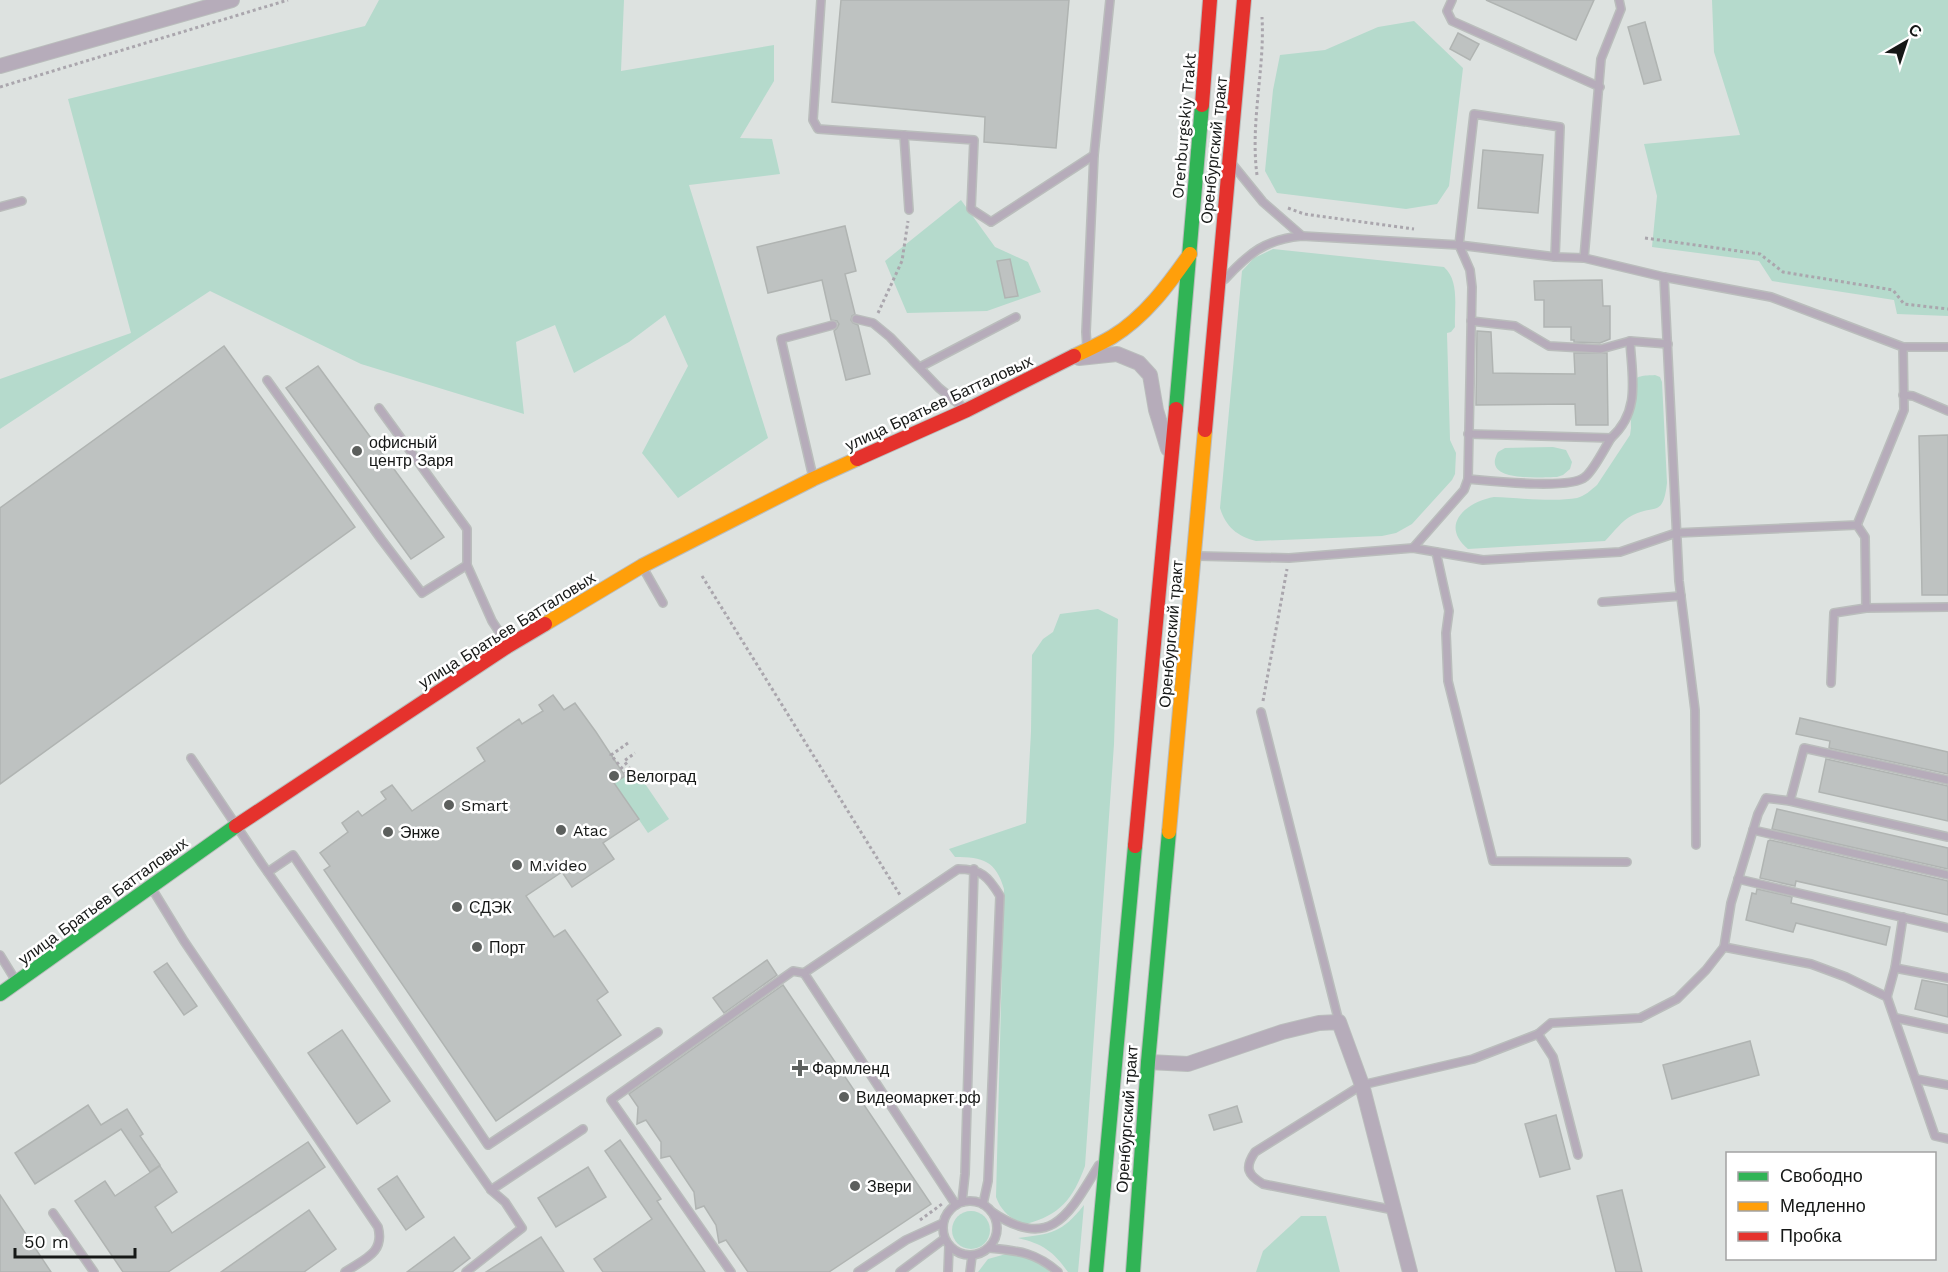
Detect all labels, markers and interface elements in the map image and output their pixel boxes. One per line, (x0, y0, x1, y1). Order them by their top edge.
north arrow (1876, 12, 1936, 72)
text: С (1905, 20, 1926, 42)
street label: Orenburgskiy Trakt (1168, 52, 1200, 200)
street label: Оренбургский тракт (1197, 75, 1231, 225)
street label: улица Братьев Батталовых (842, 351, 1036, 455)
place label: офисный центр Заря (369, 433, 453, 470)
marker: офисный центр Заря (350, 444, 364, 458)
street label: Оренбургский тракт (1155, 559, 1187, 709)
street label: улица Братьев Батталовых (415, 568, 599, 692)
place label: Велоград (626, 767, 697, 786)
marker: Велоград (607, 769, 621, 783)
place label: Smart (461, 796, 509, 815)
marker: Smart (442, 798, 456, 812)
place label: Atac (573, 821, 608, 840)
place label: Энже (400, 823, 440, 842)
marker: Atac (554, 823, 568, 837)
marker: Энже (381, 825, 395, 839)
street label: улица Братьев Батталовых (15, 833, 191, 969)
place label: M.video (529, 856, 587, 875)
marker: M.video (510, 858, 524, 872)
place label: СДЭК (469, 898, 513, 917)
marker: СДЭК (450, 900, 464, 914)
place label: Порт (489, 938, 526, 957)
marker: Порт (470, 940, 484, 954)
street label: Оренбургский тракт (1112, 1044, 1142, 1194)
place label: Фармленд (812, 1059, 890, 1078)
marker: Фармленд (793, 1061, 807, 1075)
place label: Видеомаркет.рф (856, 1088, 981, 1107)
marker: Видеомаркет.рф (837, 1090, 851, 1104)
legend (1726, 1152, 1936, 1260)
text: Свободно (1780, 1165, 1863, 1186)
place label: Звери (867, 1177, 912, 1196)
marker: Звери (848, 1179, 862, 1193)
text: Медленно (1780, 1195, 1866, 1216)
scale bar (15, 1221, 135, 1259)
text: Пробка (1780, 1225, 1843, 1246)
text: 50 m (24, 1231, 69, 1252)

